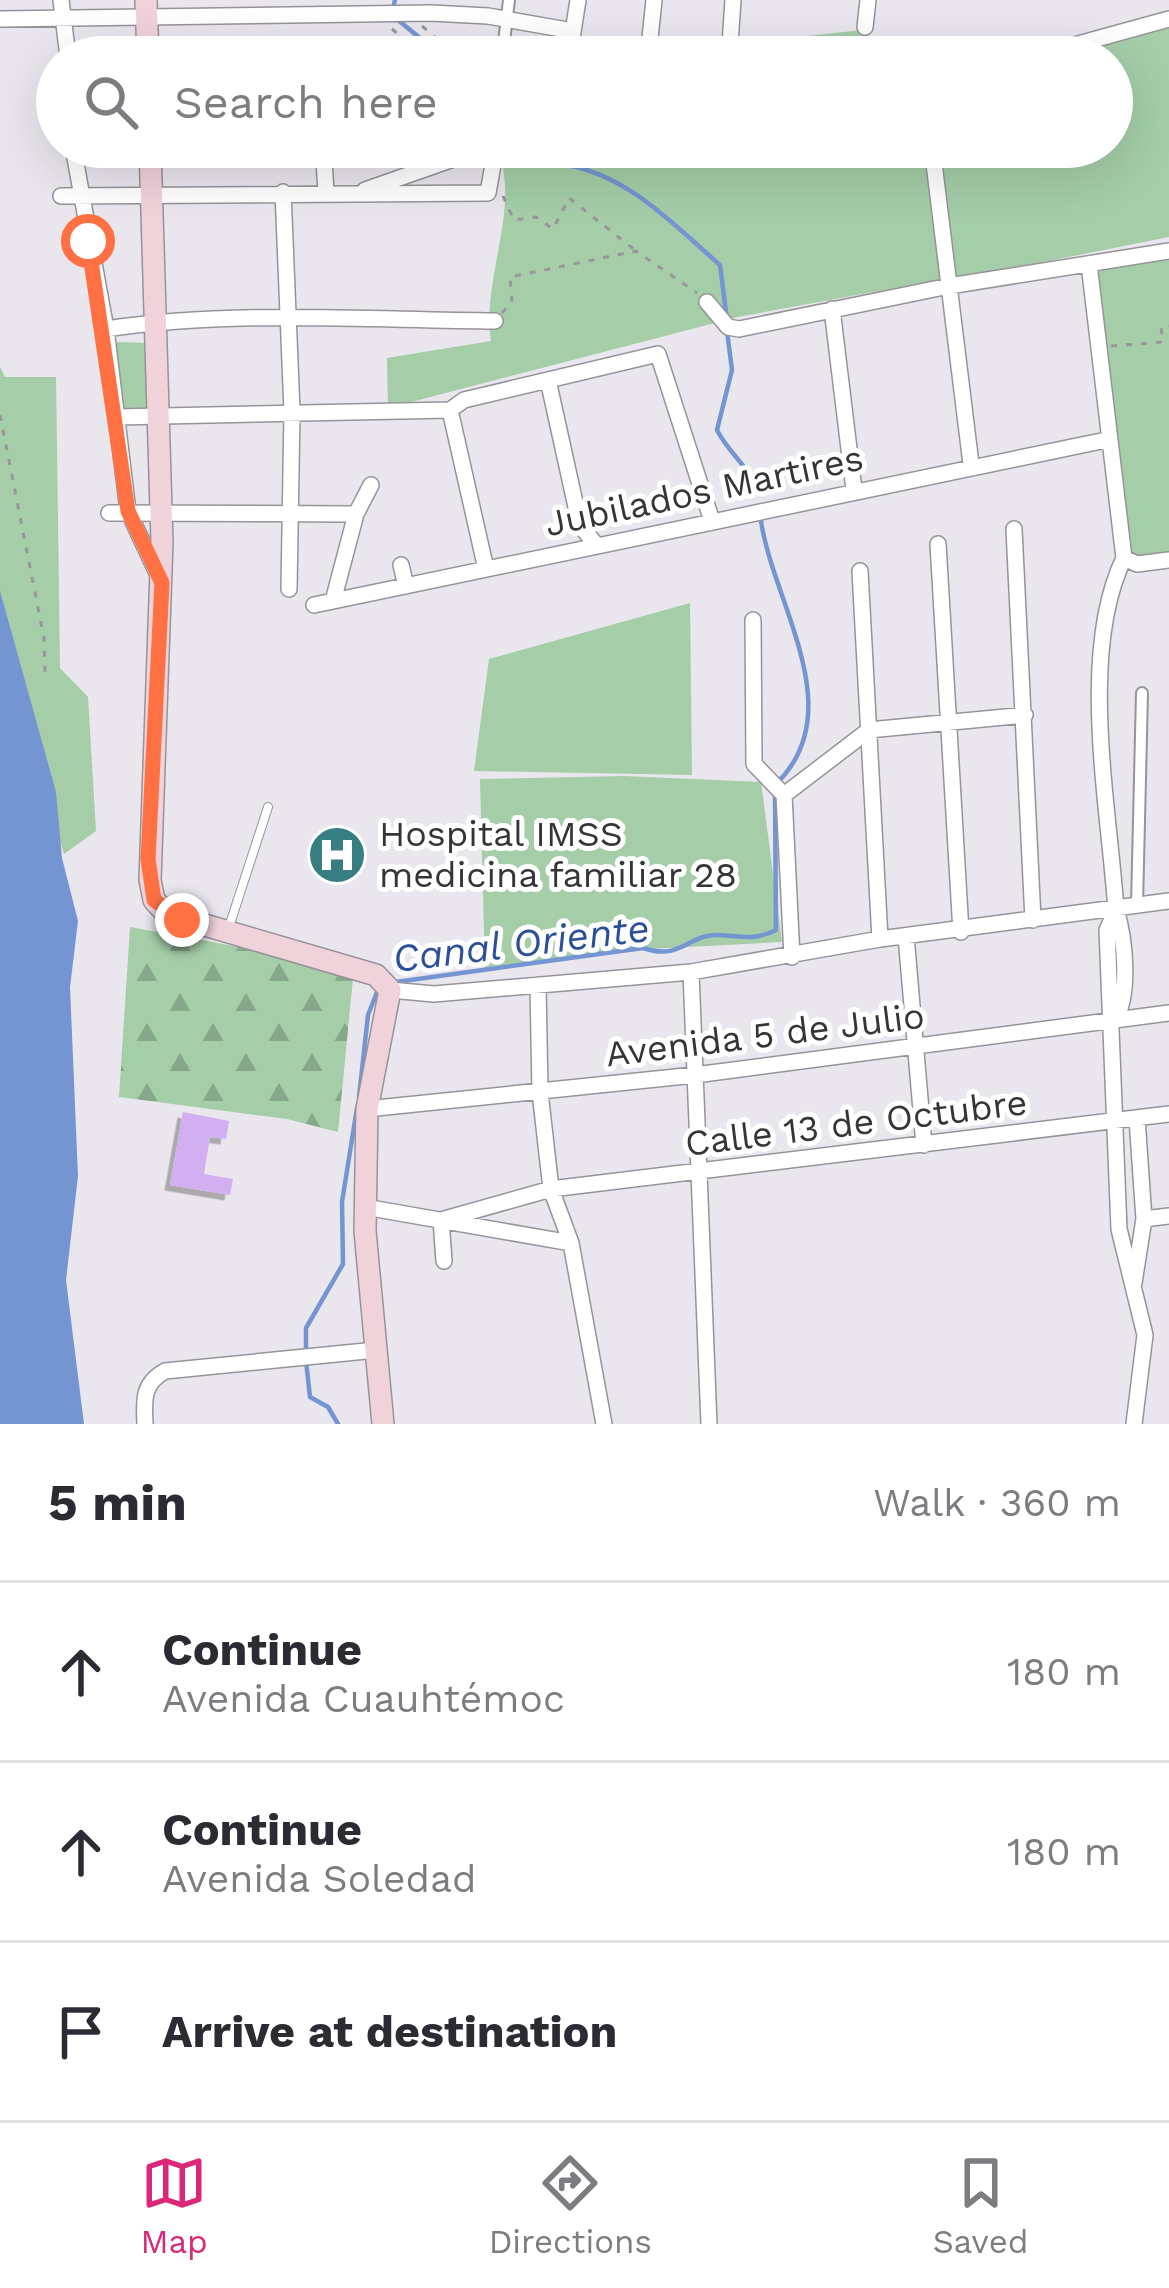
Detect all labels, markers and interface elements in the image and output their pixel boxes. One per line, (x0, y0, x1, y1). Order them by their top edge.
search box (36, 36, 1133, 168)
icon: search (78, 69, 144, 135)
text: Search here (174, 76, 438, 129)
route start (61, 214, 115, 268)
street label: Jubilados Martires (541, 437, 867, 545)
place label: Hospital IMSS medicina familiar 28 (379, 813, 737, 896)
hospital icon: Hospital IMSS medicina familiar 28 (306, 824, 368, 886)
route end (155, 893, 209, 947)
water label: Canal Oriente (390, 905, 652, 981)
street label: Avenida 5 de Julio (603, 995, 927, 1075)
street label: Calle 13 de Octubre (683, 1081, 1029, 1165)
text: 5 min (48, 1473, 187, 1532)
text: Walk · 360 m (873, 1480, 1121, 1525)
text: Continue (162, 1623, 362, 1676)
icon: ahead (48, 1639, 114, 1705)
text: 180 m (1007, 1649, 1121, 1694)
text: Avenida Cuauhtémoc (162, 1676, 565, 1721)
text: Continue (162, 1803, 362, 1856)
icon: ahead (48, 1819, 114, 1885)
text: 180 m (1007, 1829, 1121, 1874)
text: Avenida Soledad (162, 1856, 477, 1901)
icon: arrive (48, 1999, 114, 2065)
text: Arrive at destination (162, 2005, 617, 2058)
tab: Map (140, 2150, 208, 2261)
tab: Directions (489, 2150, 652, 2261)
tab: Saved (933, 2150, 1029, 2261)

